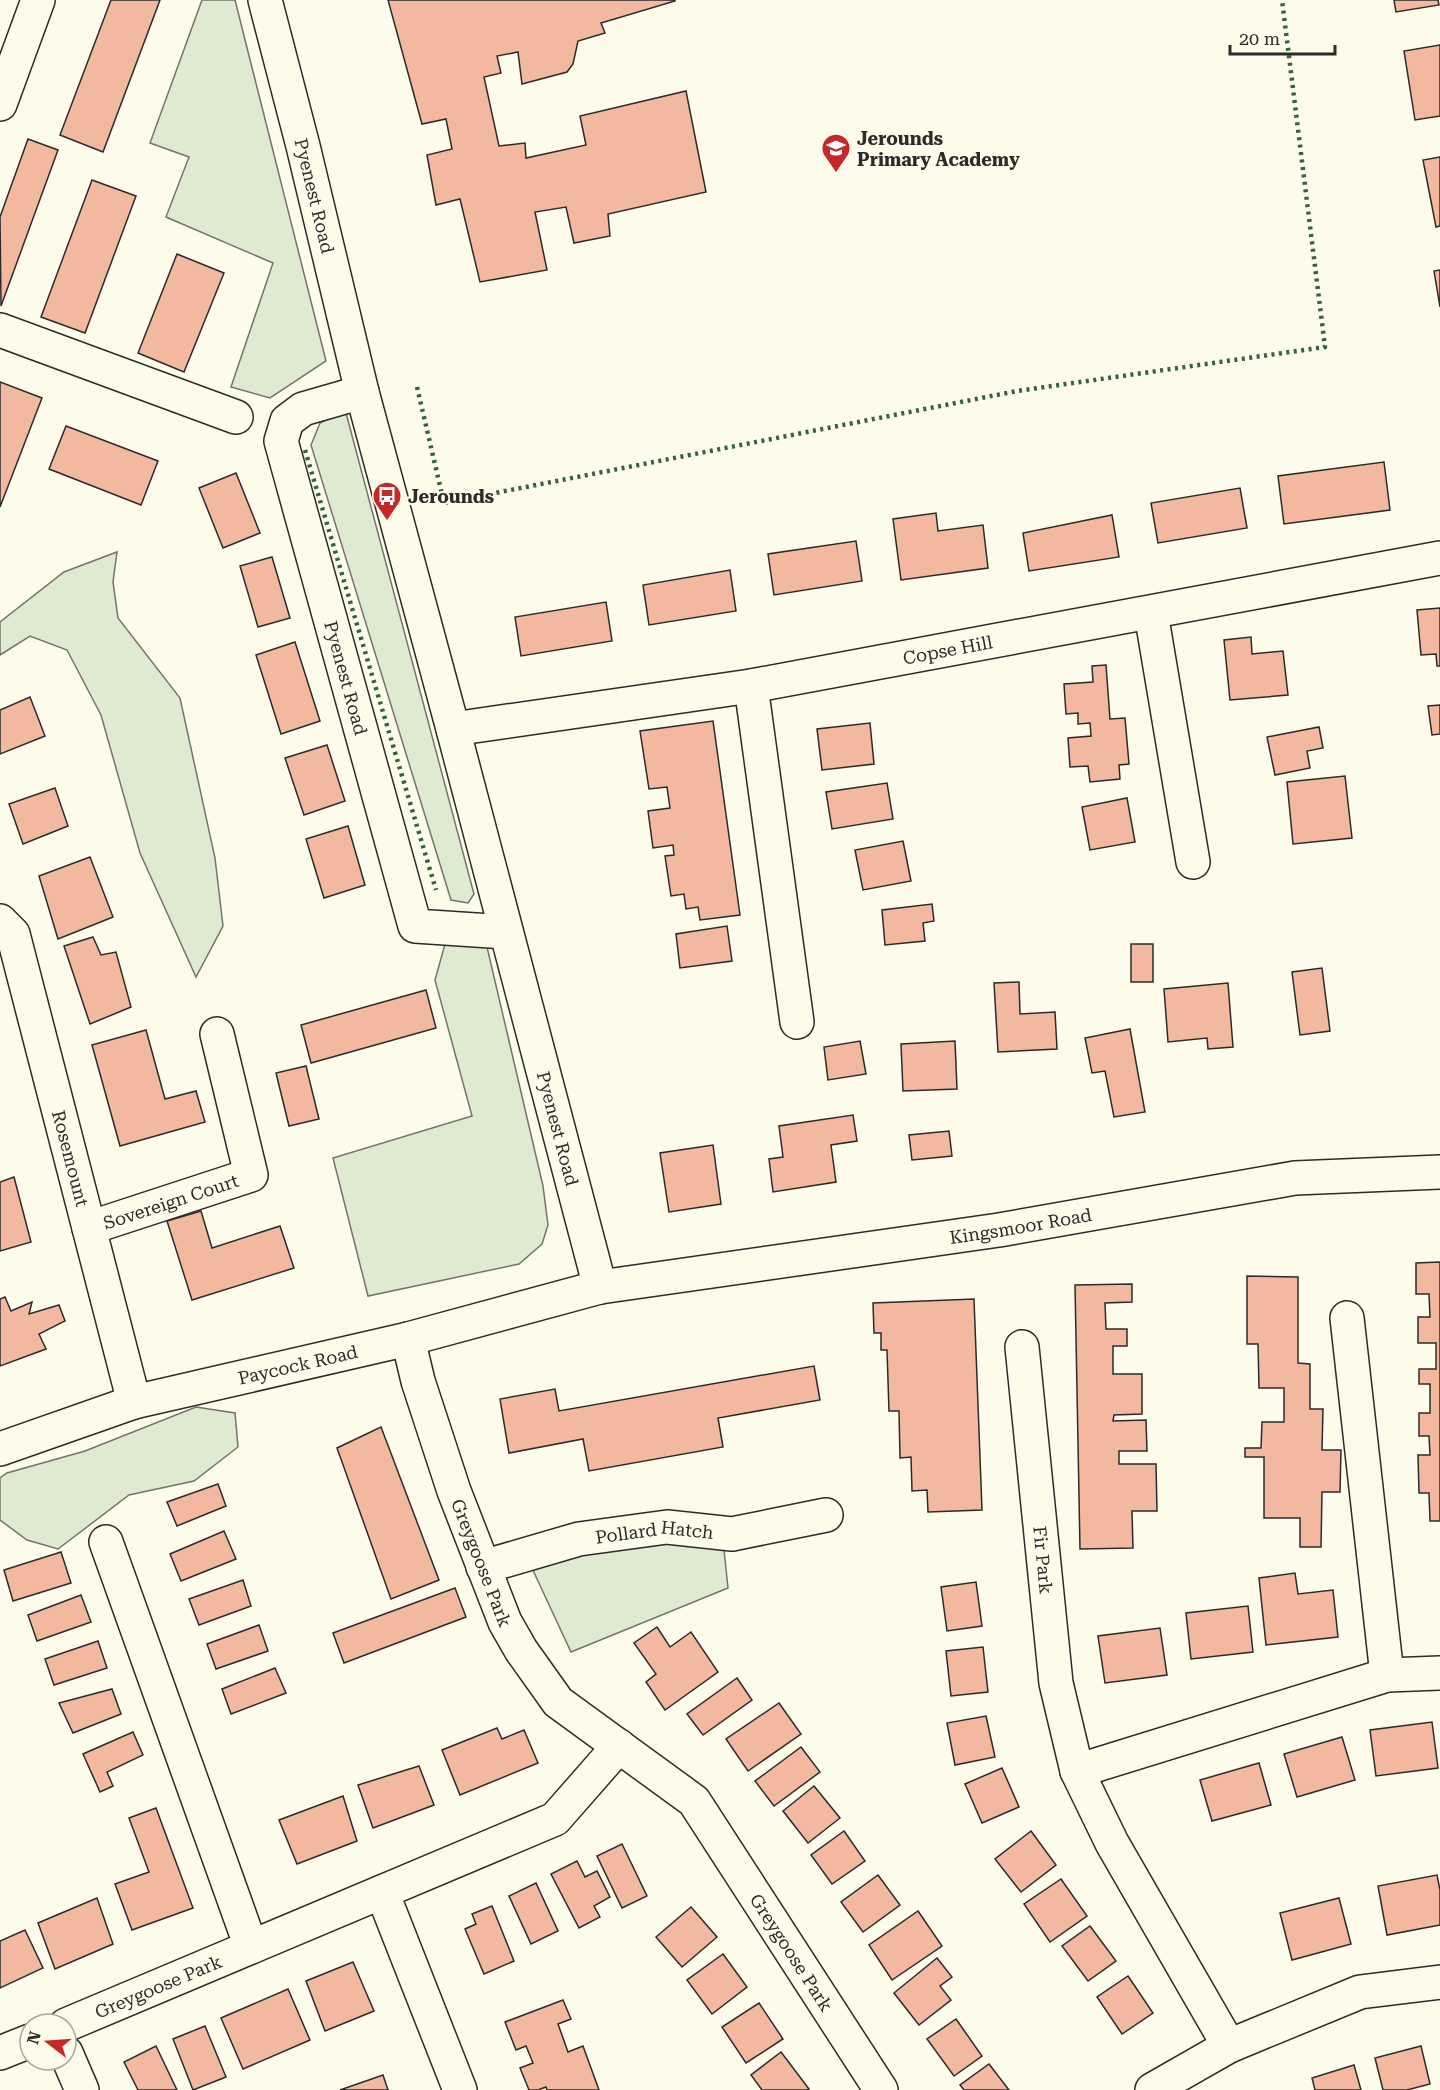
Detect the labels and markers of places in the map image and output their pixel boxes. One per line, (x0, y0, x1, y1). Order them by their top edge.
place label: Jerounds Primary Academy (857, 128, 1020, 170)
school or university icon: Jerounds Primary Academy (820, 132, 852, 174)
bus stop icon: Jerounds (371, 480, 403, 522)
place label: Jerounds (408, 486, 494, 507)

